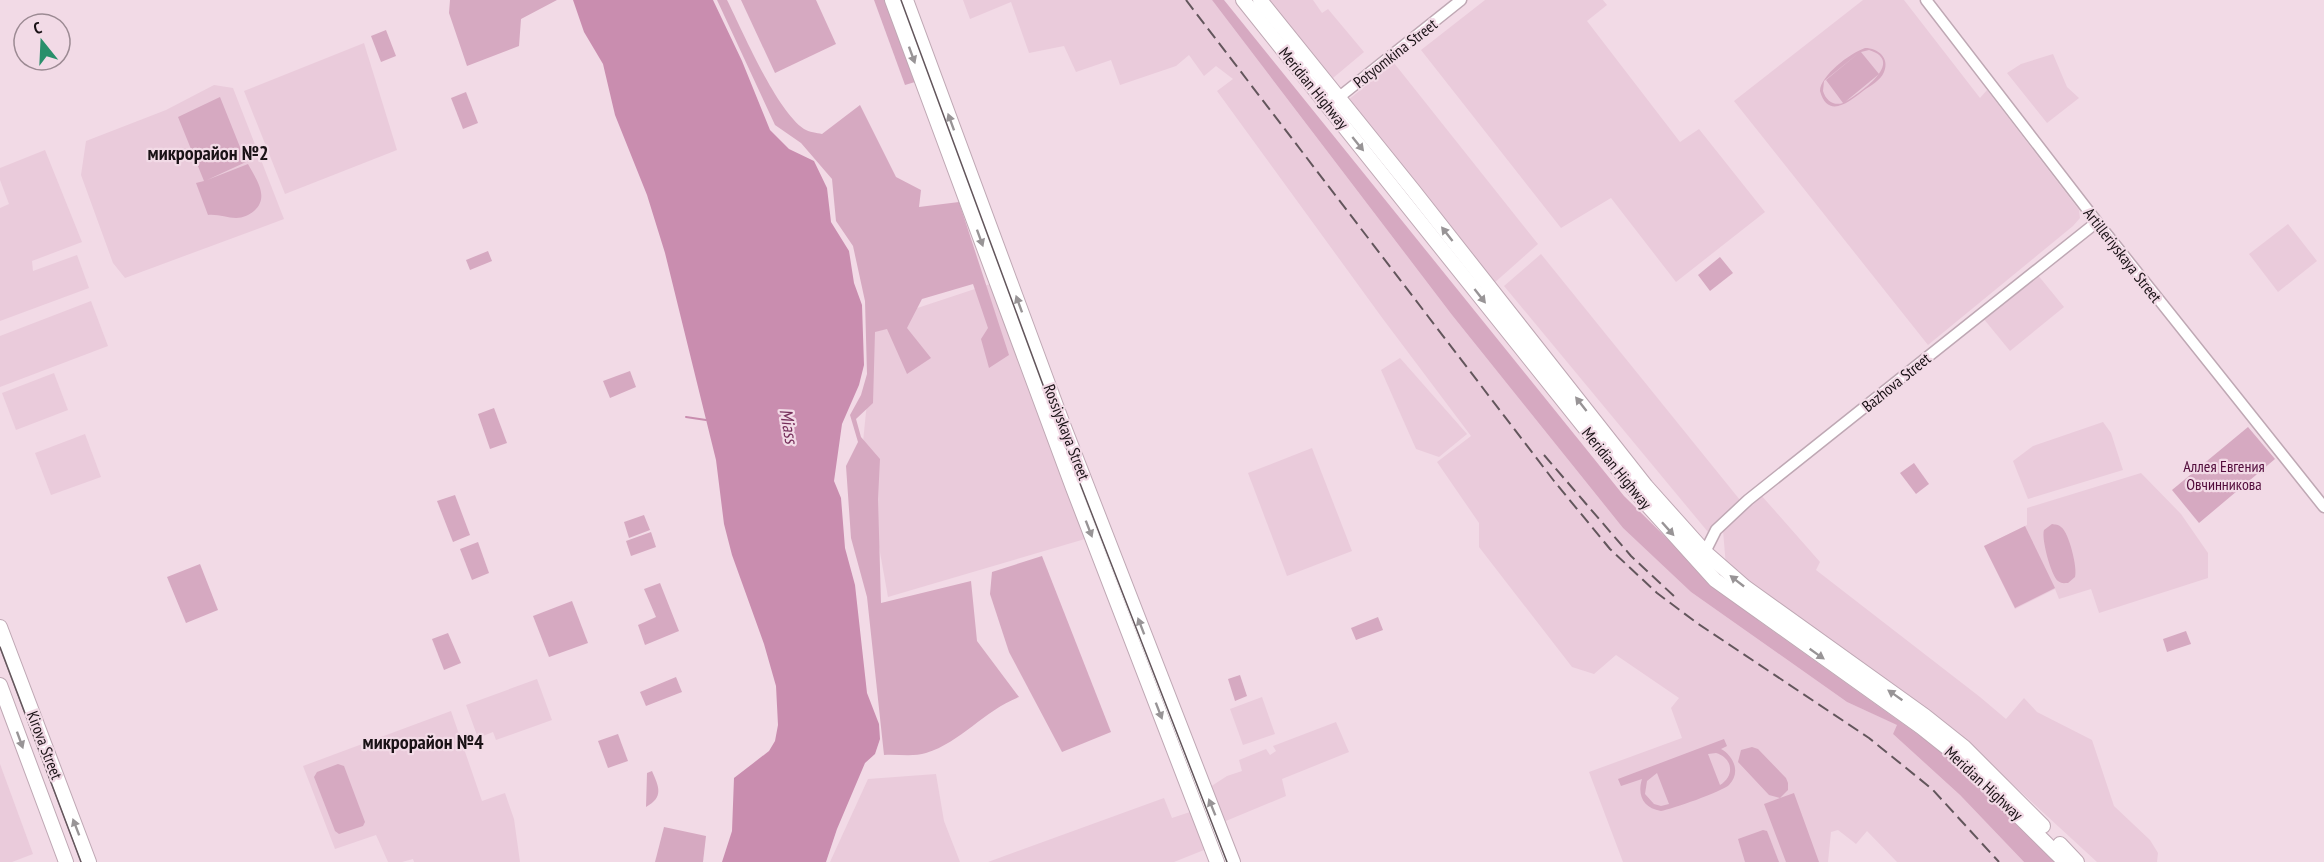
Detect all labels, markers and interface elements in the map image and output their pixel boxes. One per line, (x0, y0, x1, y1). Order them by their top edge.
north arrow (12, 12, 72, 72)
street label: Potyomkina Street (1349, 14, 1441, 92)
text: С (31, 17, 45, 38)
street label: Meridian Highway (1275, 43, 1353, 133)
one-way arrow (908, 46, 918, 64)
one-way arrow (946, 112, 956, 130)
one-way arrow (1352, 136, 1365, 152)
district label: микрорайон №2 (148, 140, 268, 166)
street label: Artilleriyskaya Street (2080, 203, 2167, 307)
one-way arrow (1441, 226, 1454, 242)
one-way arrow (976, 229, 985, 247)
one-way arrow (1473, 288, 1486, 304)
one-way arrow (1014, 295, 1024, 313)
street label: Bazhova Street (1858, 348, 1935, 416)
street label: Rossiyskaya Street (1040, 381, 1095, 483)
one-way arrow (1575, 396, 1587, 411)
water label: Miass (775, 407, 804, 447)
street label: Meridian Highway (1578, 423, 1656, 513)
park label: Аллея Евгения Овчинникова (2183, 456, 2265, 494)
one-way arrow (1085, 520, 1094, 538)
one-way arrow (1661, 522, 1675, 537)
one-way arrow (1730, 575, 1745, 587)
one-way arrow (1136, 616, 1146, 634)
one-way arrow (1809, 648, 1825, 660)
one-way arrow (1888, 689, 1904, 701)
one-way arrow (1154, 702, 1164, 720)
street label: Kirova Street (23, 708, 67, 783)
district label: микрорайон №4 (363, 729, 484, 755)
one-way arrow (16, 731, 26, 749)
street label: Meridian Highway (1941, 742, 2027, 824)
one-way arrow (1207, 798, 1217, 816)
one-way arrow (71, 818, 80, 836)

